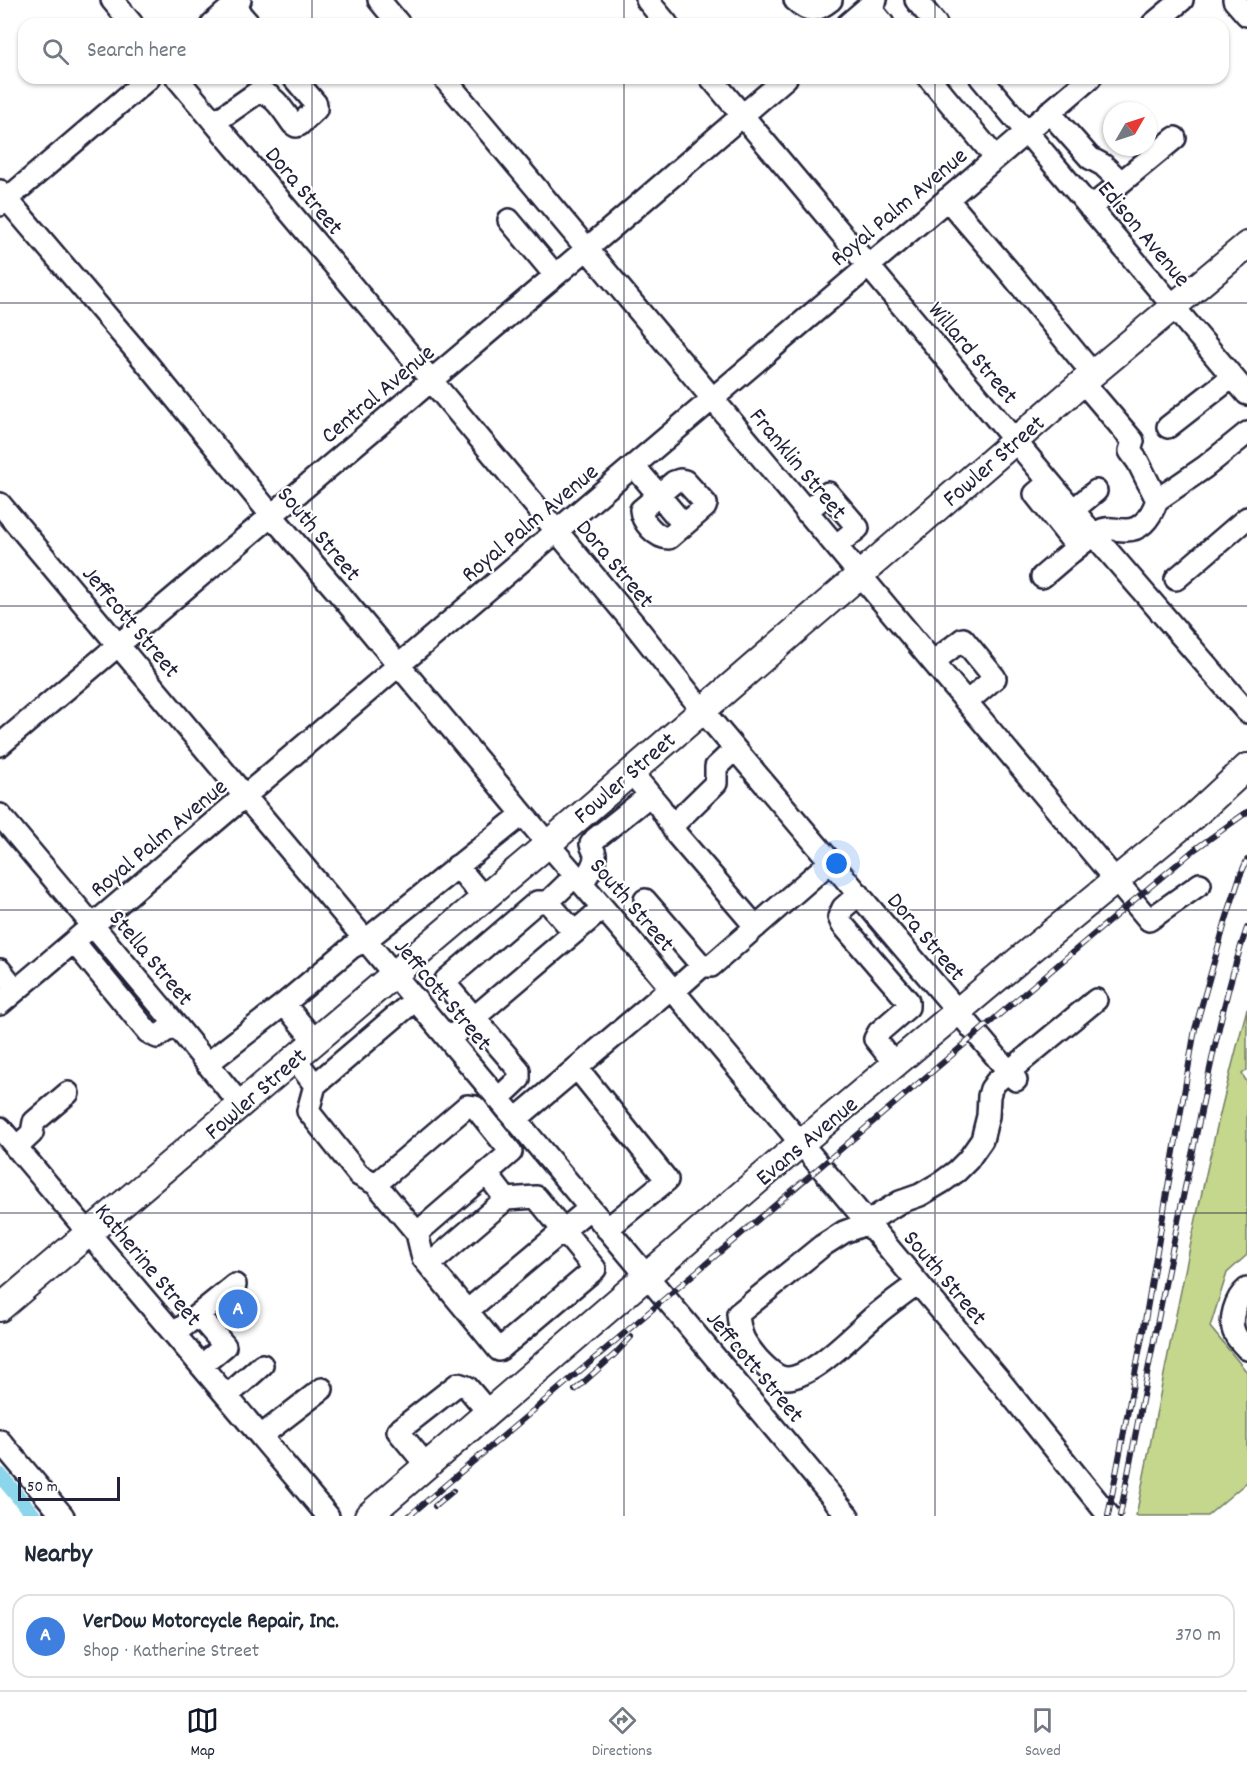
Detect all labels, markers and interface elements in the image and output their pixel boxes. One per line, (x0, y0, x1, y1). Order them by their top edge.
search box (18, 18, 1229, 84)
icon: search (39, 35, 72, 68)
text: Search here (87, 36, 186, 67)
north arrow (1103, 102, 1157, 156)
street label: Dora Street (255, 140, 350, 244)
street label: Royal Palm Avenue (824, 141, 976, 276)
street label: Edison Avenue (1088, 174, 1197, 295)
street label: Willard Street (919, 295, 1025, 413)
street label: Central Avenue (315, 337, 443, 453)
street label: Franklin Street (740, 402, 854, 528)
street label: Fowler Street (936, 408, 1054, 516)
street label: Royal Palm Avenue (455, 457, 607, 592)
street label: South Street (268, 480, 368, 590)
street label: Dora Street (566, 513, 661, 617)
street label: Jeffcott Street (73, 559, 187, 687)
street label: Fowler Street (567, 725, 685, 833)
street label: Royal Palm Avenue (84, 772, 236, 907)
your location (822, 849, 851, 878)
street label: South Street (580, 851, 681, 961)
street label: Dora Street (877, 886, 972, 990)
street label: Stella Street (99, 903, 200, 1015)
street label: Jeffcott Street (385, 932, 499, 1060)
street label: Fowler Street (198, 1041, 316, 1149)
street label: Evans Avenue (749, 1089, 867, 1195)
street label: Katherine Street (85, 1197, 209, 1335)
street label: South Street (894, 1224, 994, 1334)
pin: A (218, 1286, 258, 1332)
street label: Jeffcott Street (697, 1304, 811, 1432)
scale bar (18, 1474, 120, 1502)
text: 50 m (27, 1476, 58, 1499)
text: Nearby (24, 1537, 92, 1574)
text: VerDow Motorcycle Repair, Inc. (83, 1607, 339, 1638)
text: A (40, 1622, 51, 1650)
text: 370 m (1175, 1622, 1221, 1650)
text: Shop · Katherine Street (83, 1638, 259, 1666)
tab: Map (186, 1704, 219, 1763)
tab: Directions (592, 1704, 652, 1763)
tab: Saved (1025, 1704, 1061, 1763)

